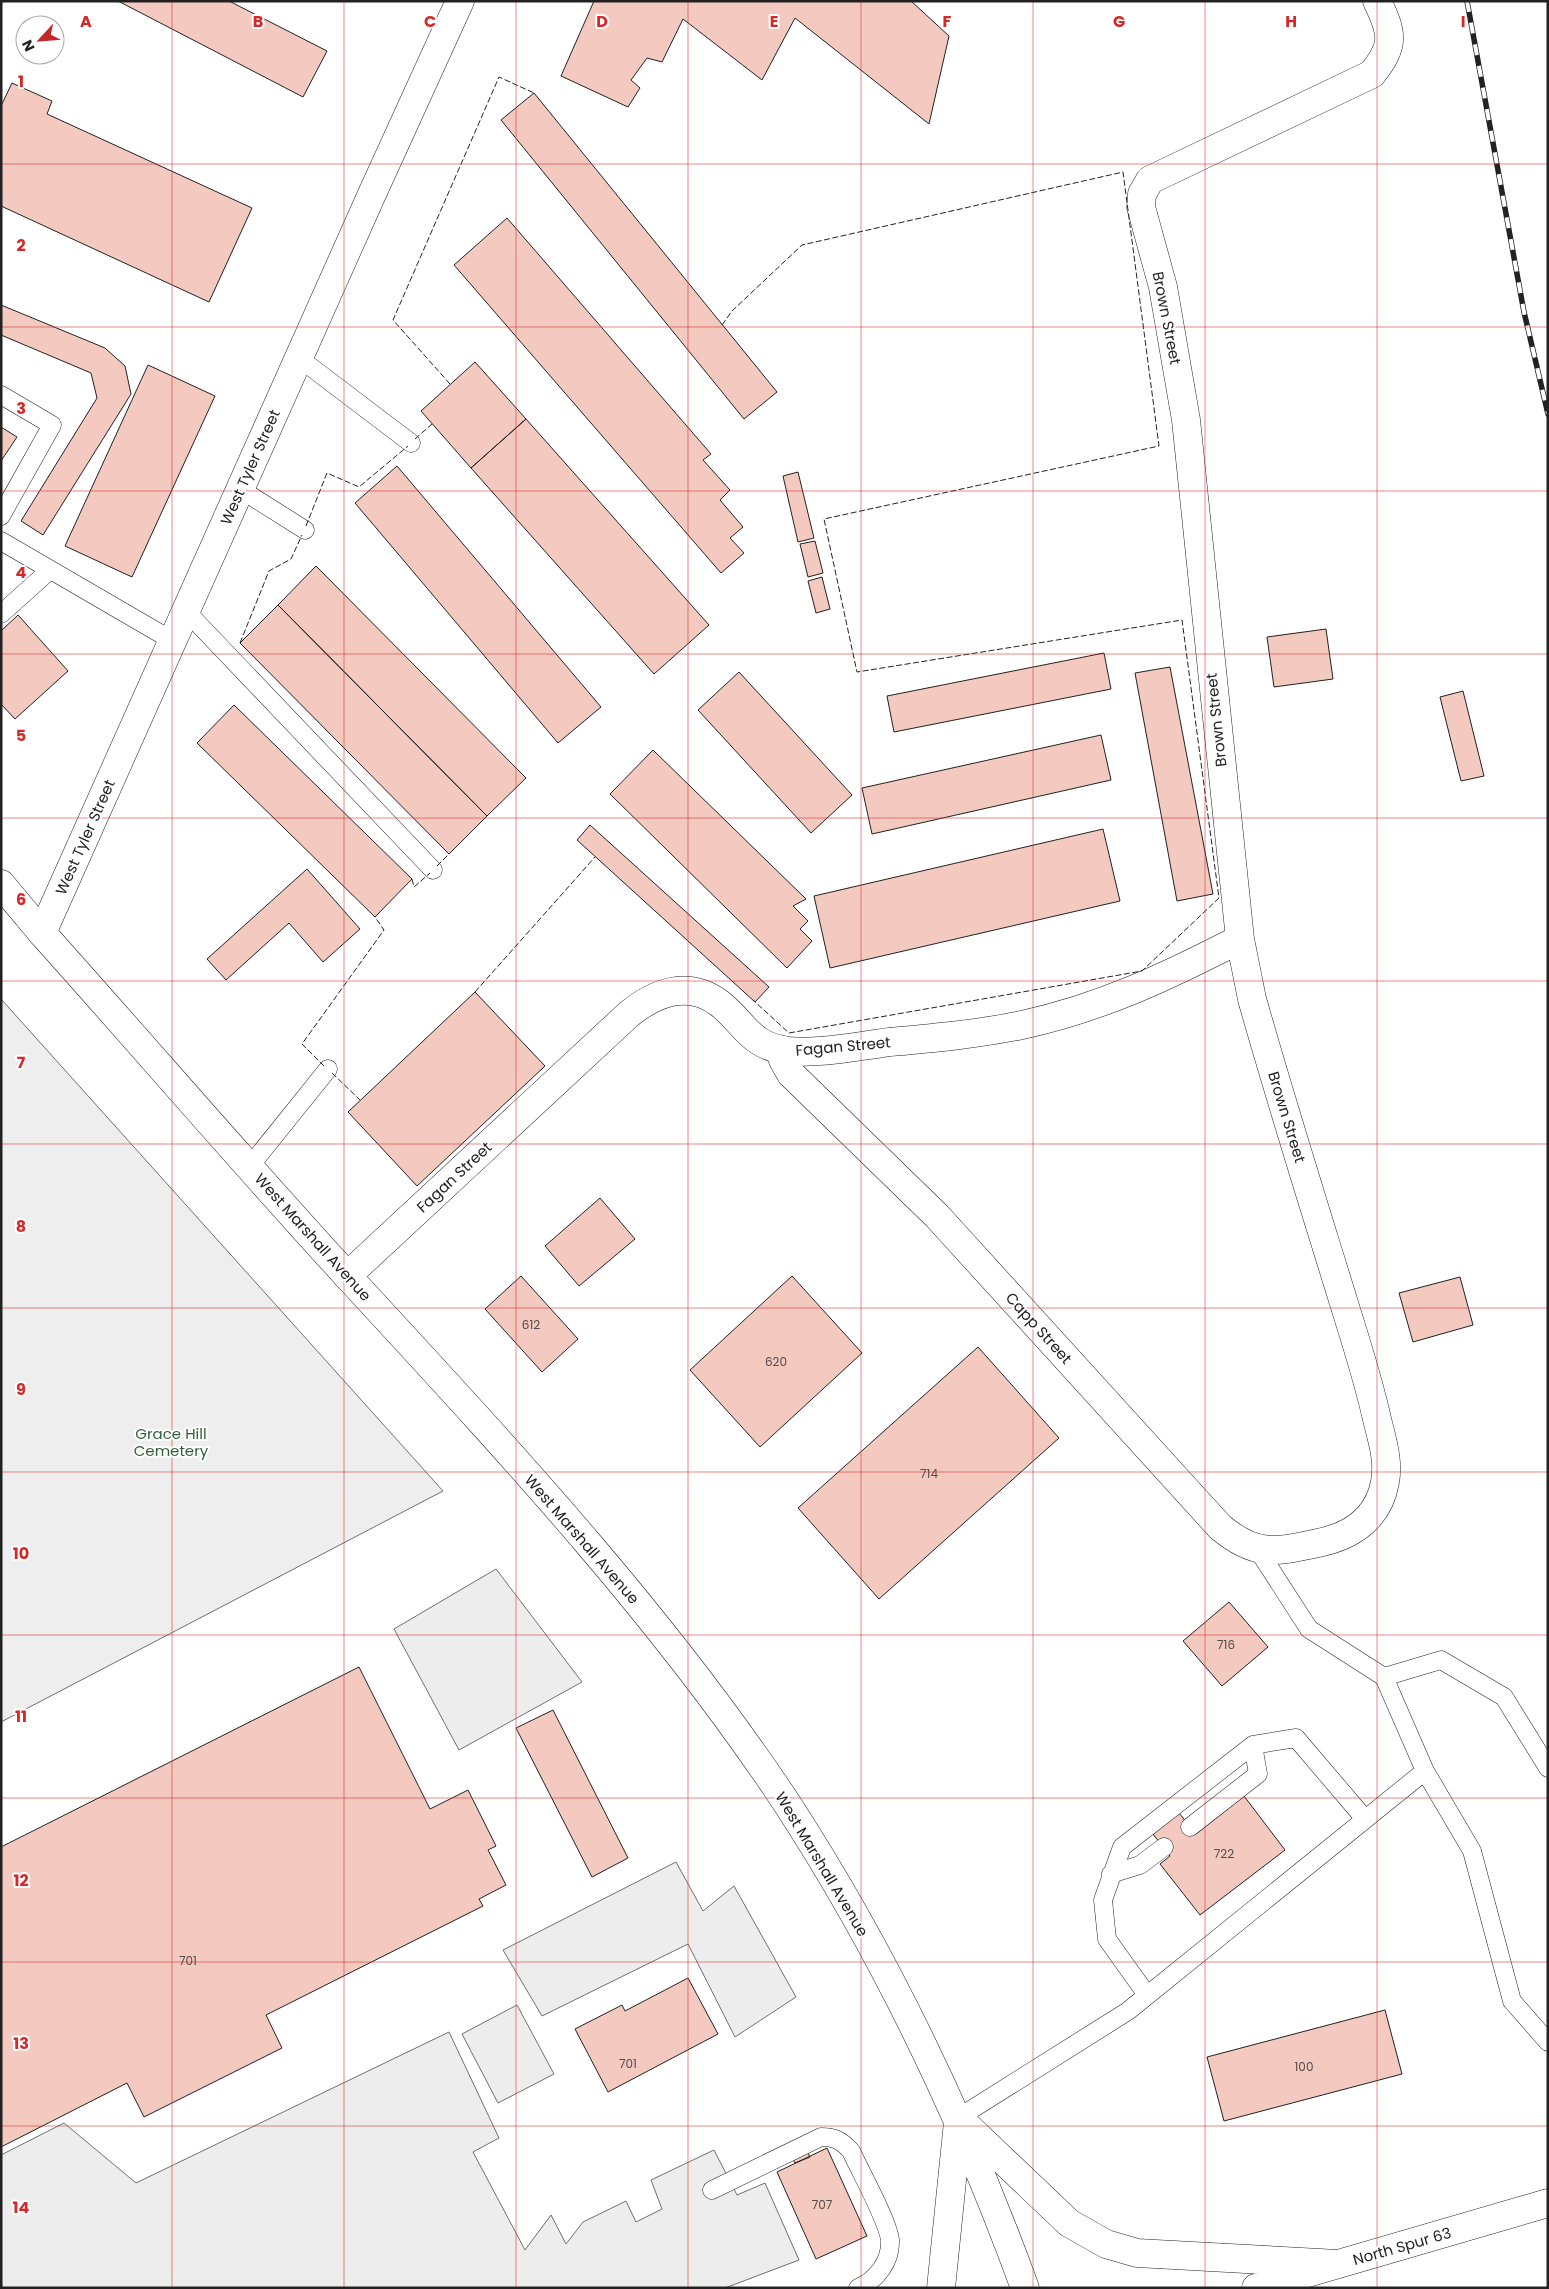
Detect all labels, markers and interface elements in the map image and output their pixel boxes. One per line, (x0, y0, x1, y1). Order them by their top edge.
text: A (80, 10, 92, 33)
text: B (253, 10, 263, 33)
text: C (424, 10, 436, 33)
text: D (596, 10, 608, 33)
text: E (770, 10, 778, 33)
text: F (943, 10, 952, 33)
text: G (1113, 10, 1125, 33)
text: H (1285, 10, 1297, 33)
text: I (1461, 10, 1465, 33)
north arrow (15, 15, 65, 65)
text: N (17, 37, 40, 55)
text: 1 (18, 70, 24, 93)
text: 2 (16, 234, 26, 257)
street label: Brown Street (1148, 270, 1186, 366)
text: 3 (16, 397, 26, 420)
street label: West Tyler Street (215, 406, 285, 528)
text: 4 (16, 561, 27, 584)
street label: Brown Street (1201, 672, 1231, 768)
text: 5 (16, 724, 26, 747)
street label: West Tyler Street (50, 776, 120, 898)
text: 6 (16, 888, 26, 911)
street label: Fagan Street (795, 1031, 891, 1061)
text: 7 (17, 1051, 26, 1074)
street label: Brown Street (1263, 1069, 1311, 1165)
street label: Fagan Street (412, 1137, 496, 1217)
street label: West Marshall Avenue (250, 1169, 376, 1305)
text: 8 (16, 1215, 26, 1238)
street label: Capp Street (1001, 1288, 1077, 1368)
house number: 612 (522, 1316, 540, 1333)
house number: 620 (765, 1353, 787, 1370)
text: 9 (16, 1378, 26, 1401)
park label: Grace Hill Cemetery (134, 1423, 209, 1461)
house number: 714 (920, 1465, 938, 1482)
street label: West Marshall Avenue (520, 1470, 644, 1608)
text: 10 (13, 1542, 29, 1565)
house number: 716 (1217, 1636, 1235, 1653)
text: 11 (15, 1705, 27, 1728)
street label: West Marshall Avenue (770, 1788, 874, 1940)
house number: 722 (1214, 1845, 1234, 1862)
text: 12 (13, 1869, 29, 1892)
house number: 701 (179, 1952, 197, 1969)
text: 13 (13, 2032, 29, 2055)
house number: 701 (619, 2055, 637, 2072)
house number: 100 (1295, 2058, 1313, 2075)
text: 14 (13, 2196, 30, 2219)
house number: 707 (812, 2196, 833, 2213)
street label: North Spur 63 (1350, 2222, 1454, 2270)

